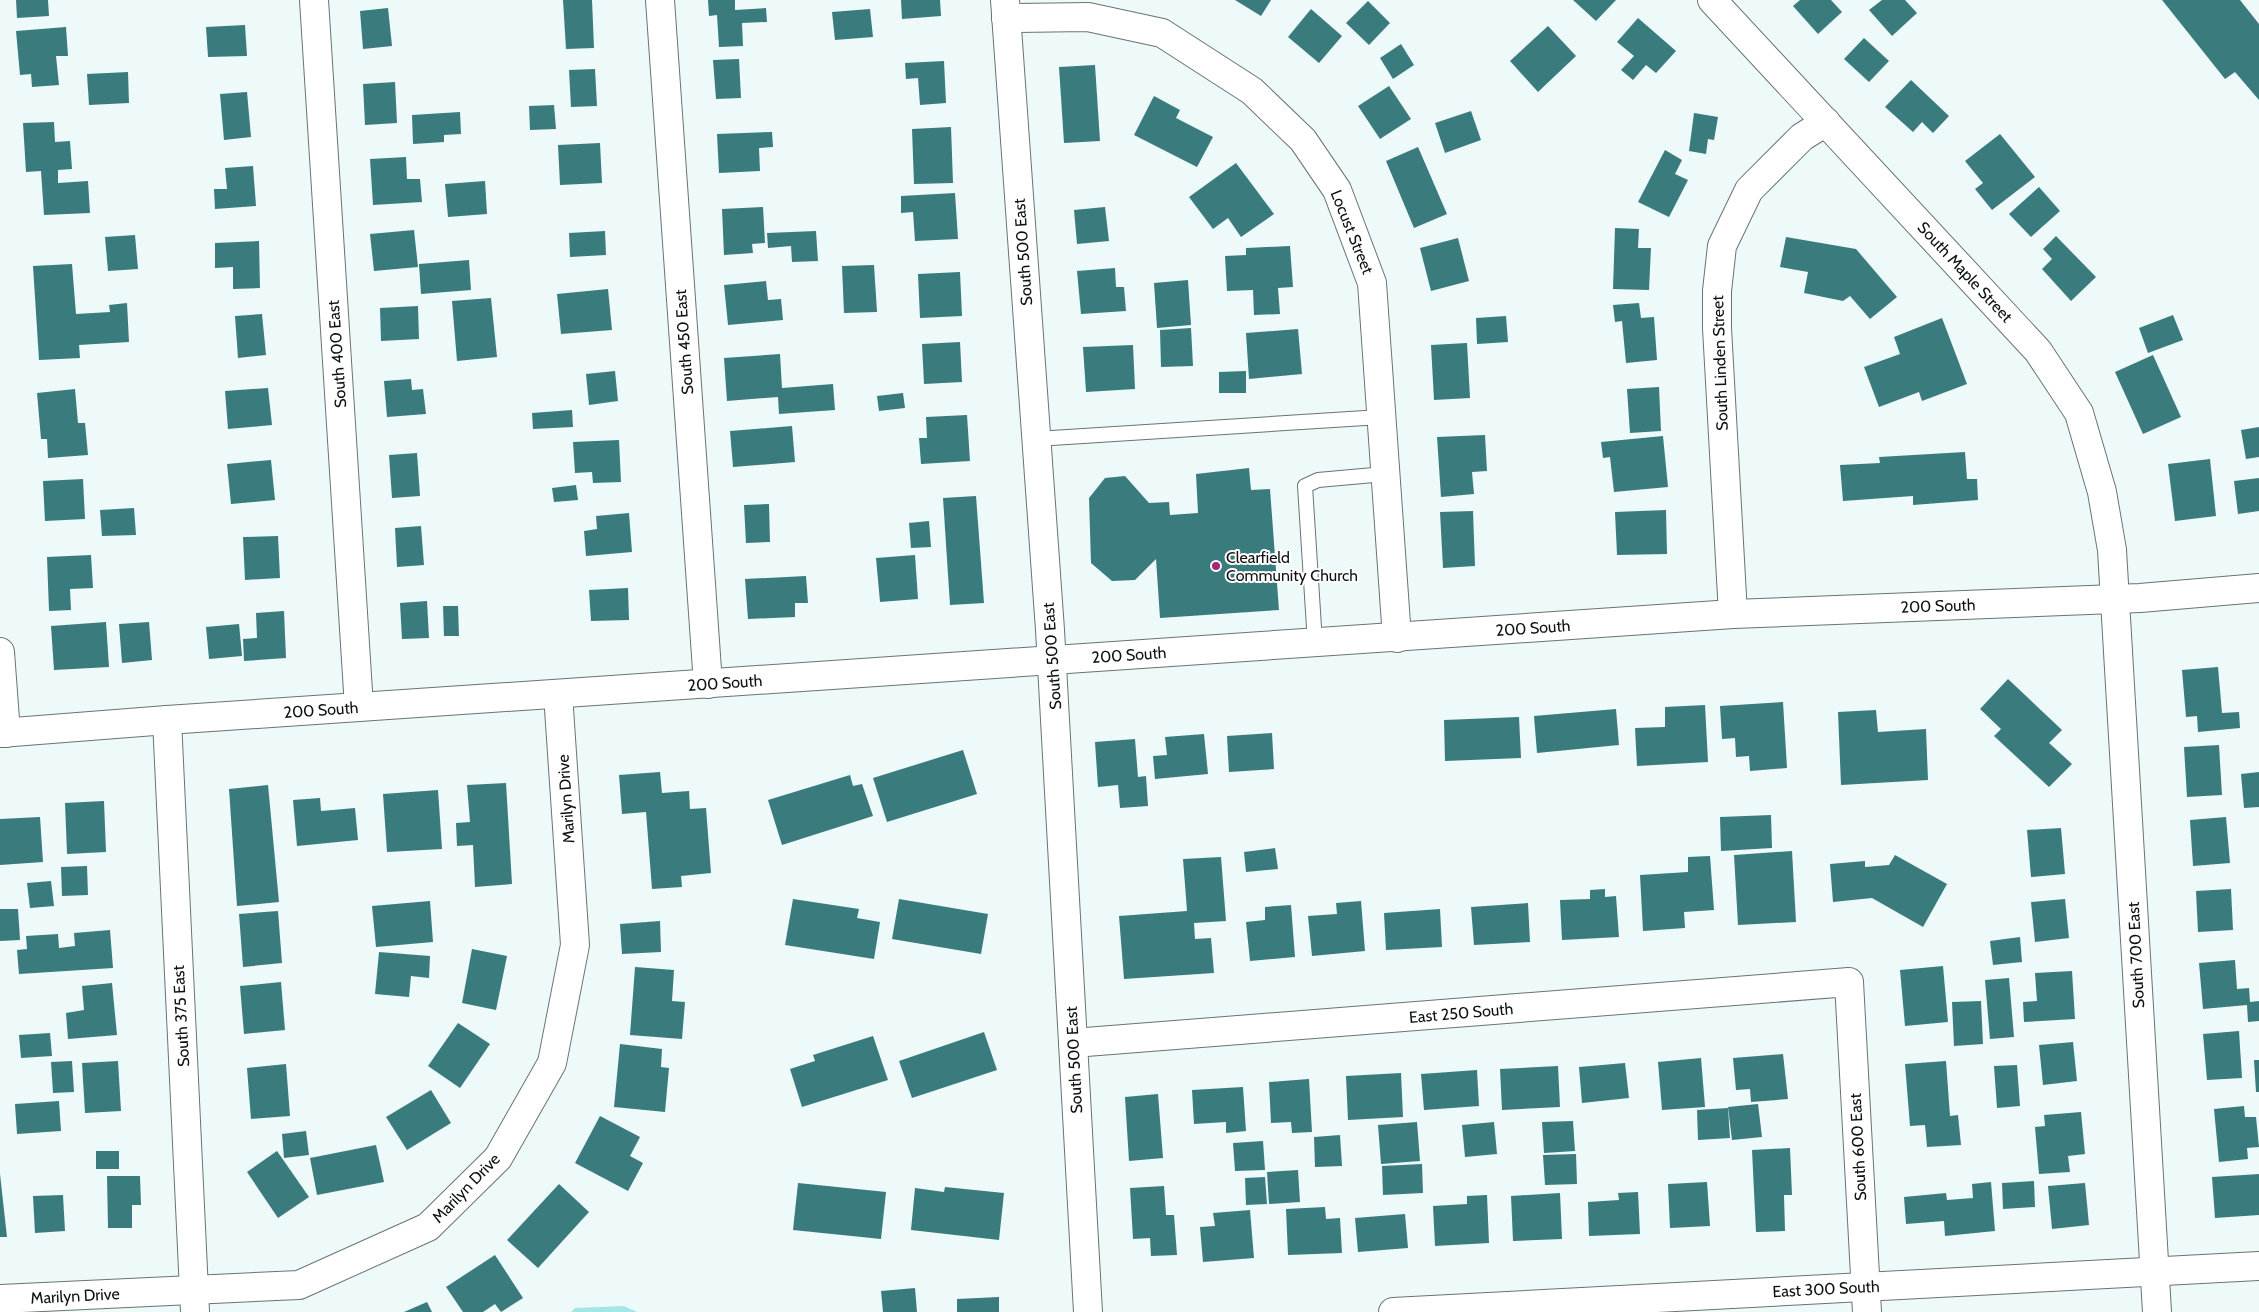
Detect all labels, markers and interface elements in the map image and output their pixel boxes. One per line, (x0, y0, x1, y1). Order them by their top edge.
street label: Locust Street (1327, 187, 1378, 277)
street label: South 500 East (1010, 197, 1036, 306)
street label: South Maple Street (1914, 218, 2017, 327)
street label: South 450 East (671, 288, 697, 395)
street label: South Linden Street (1708, 294, 1732, 431)
street label: South 400 East (324, 299, 350, 408)
place label: Clearfield Community Church (1226, 548, 1358, 585)
marker: Clearfield Community Church (1210, 560, 1222, 572)
street label: 200 South (1900, 595, 1976, 617)
street label: South 500 East (1039, 601, 1065, 710)
street label: 200 South (1495, 616, 1571, 640)
street label: 200 South (1091, 643, 1167, 667)
street label: 200 South (687, 671, 763, 695)
street label: 200 South (283, 698, 359, 722)
street label: Marilyn Drive (553, 754, 579, 844)
street label: South 700 East (2124, 901, 2148, 1009)
street label: South 375 East (169, 964, 193, 1067)
street label: East 250 South (1408, 999, 1514, 1027)
street label: South 500 East (1062, 1005, 1086, 1114)
street label: South 600 East (1846, 1092, 1870, 1201)
street label: Marilyn Drive (428, 1149, 504, 1227)
street label: East 300 South (1772, 1277, 1880, 1301)
street label: Marilyn Drive (30, 1284, 120, 1308)

